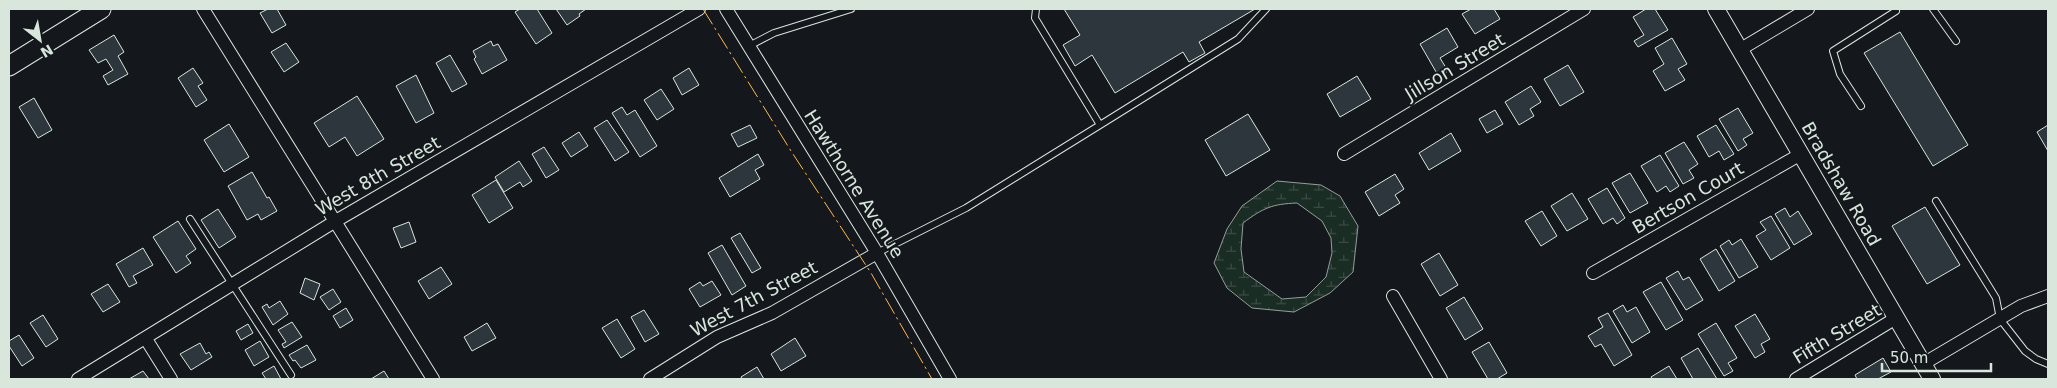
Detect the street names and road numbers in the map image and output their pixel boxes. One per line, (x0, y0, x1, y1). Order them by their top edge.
street label: Jillson Street (1400, 29, 1508, 105)
street label: Hawthorne Avenue (800, 106, 909, 262)
street label: Bradshaw Road (1797, 118, 1885, 249)
street label: West 8th Street (312, 131, 444, 220)
street label: Bertson Court (1628, 157, 1747, 238)
street label: West 7th Street (687, 256, 821, 341)
street label: Fifth Street (1789, 299, 1885, 368)

